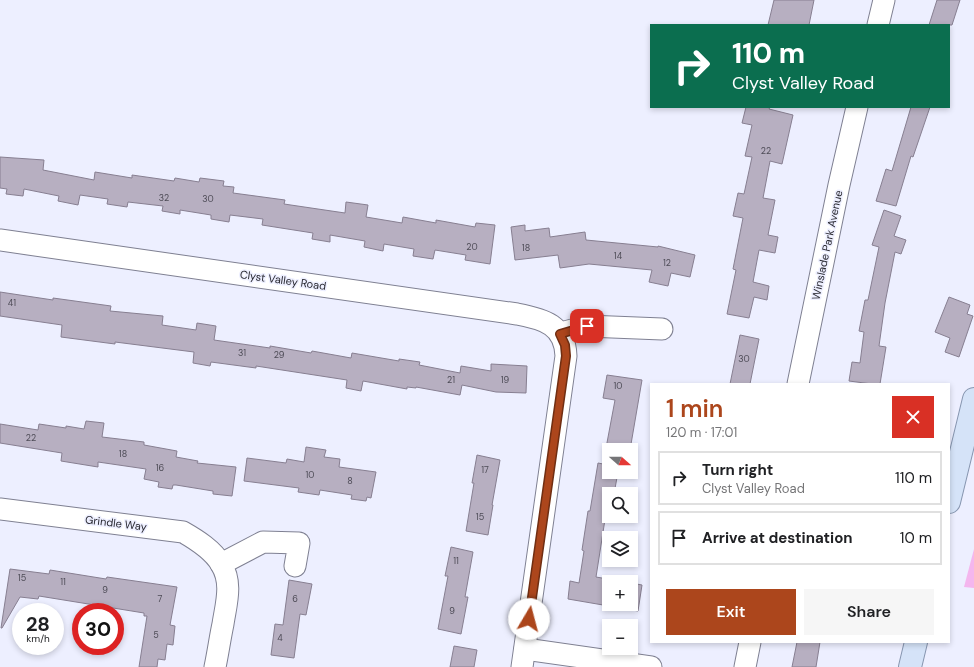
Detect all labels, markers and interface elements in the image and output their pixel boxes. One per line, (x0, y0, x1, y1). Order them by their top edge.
text: 110 m (732, 35, 805, 72)
icon: right (666, 40, 718, 92)
text: Clyst Valley Road (732, 71, 874, 95)
house number: 22 (761, 145, 771, 157)
street label: Winslade Park Avenue (809, 189, 845, 301)
house number: 32 (159, 192, 169, 204)
house number: 30 (202, 193, 214, 205)
house number: 20 (466, 241, 478, 253)
house number: 18 (522, 242, 530, 254)
house number: 14 (614, 250, 623, 262)
house number: 12 (663, 257, 671, 269)
street label: Clyst Valley Road (239, 267, 327, 293)
house number: 41 (8, 297, 16, 309)
pin (570, 309, 604, 343)
icon: arrive (576, 315, 598, 337)
house number: 31 (238, 347, 246, 359)
house number: 29 (274, 349, 285, 361)
house number: 30 (738, 353, 750, 365)
house number: 21 (447, 374, 455, 386)
house number: 19 (501, 374, 510, 386)
house number: 10 (614, 380, 622, 392)
text: 1 min (666, 393, 723, 424)
button: close (892, 396, 934, 438)
text: 120 m · 17:01 (666, 424, 737, 441)
house number: 22 (26, 432, 36, 444)
north arrow (602, 443, 638, 479)
map controls (602, 443, 638, 655)
house number: 18 (119, 448, 127, 460)
text: Turn right (702, 460, 773, 480)
house number: 16 (156, 462, 165, 474)
house number: 17 (481, 464, 489, 476)
icon: right (668, 467, 690, 489)
text: 110 m (895, 468, 932, 488)
house number: 10 (306, 469, 314, 481)
house number: 8 (347, 475, 353, 487)
text: Clyst Valley Road (702, 480, 805, 497)
button: search (602, 487, 638, 523)
house number: 15 (476, 511, 484, 523)
street label: Grindle Way (84, 512, 148, 534)
icon: arrive (668, 527, 690, 549)
text: Arrive at destination (702, 528, 853, 548)
text: 10 m (900, 528, 932, 548)
button: layers (602, 531, 638, 567)
house number: 11 (453, 555, 459, 567)
house number: 15 (18, 572, 26, 584)
button: + (602, 575, 638, 611)
house number: 11 (60, 576, 66, 588)
house number: 9 (102, 584, 108, 596)
button: Exit (666, 589, 796, 635)
button: Share (804, 589, 934, 635)
house number: 7 (158, 593, 163, 605)
house number: 6 (292, 593, 298, 605)
position arrow (508, 598, 550, 640)
speed limit sign: 30 (72, 603, 124, 655)
house number: 9 (449, 605, 455, 617)
text: 28 (26, 611, 50, 637)
button: − (602, 619, 638, 655)
house number: 5 (153, 629, 159, 641)
text: km/h (26, 632, 50, 645)
house number: 4 (277, 632, 283, 644)

